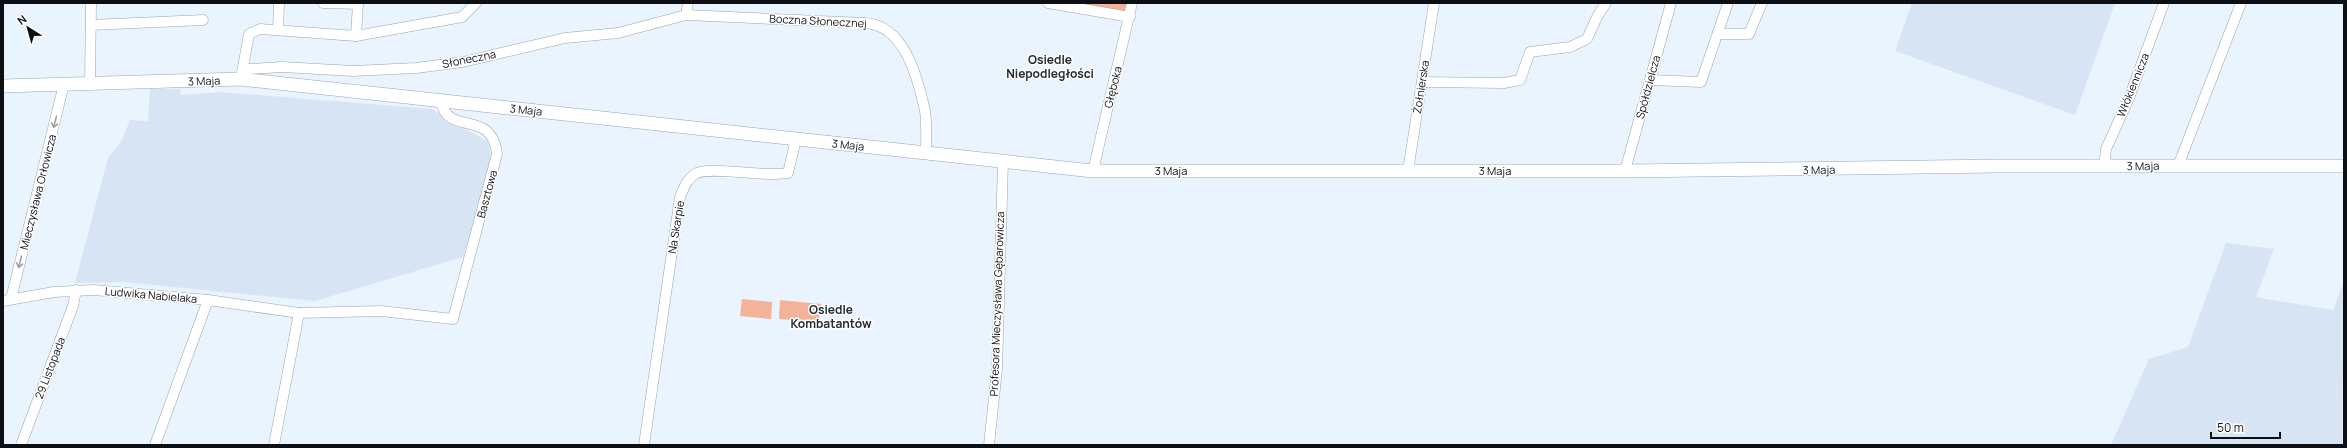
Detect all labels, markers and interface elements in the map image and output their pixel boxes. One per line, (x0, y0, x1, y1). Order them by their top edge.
north arrow (8, 8, 48, 48)
street label: Boczna Słonecznej (769, 10, 867, 31)
text: N (14, 11, 29, 28)
street label: Słoneczna (441, 46, 497, 71)
district label: Osiedle Niepodległości (1006, 51, 1094, 82)
street label: Włókiennicza (2113, 51, 2152, 119)
street label: Spółdzielcza (1632, 53, 1663, 120)
street label: Żołnierska (1409, 59, 1432, 115)
street label: Głęboka (1100, 64, 1125, 109)
street label: 3 Maja (187, 72, 220, 89)
street label: 3 Maja (509, 100, 543, 119)
one-way arrow (51, 115, 59, 128)
street label: Mieczysława Orłowicza (16, 133, 59, 251)
street label: 3 Maja (831, 135, 865, 154)
street label: 3 Maja (2127, 158, 2159, 173)
street label: 3 Maja (1803, 162, 1835, 177)
street label: 3 Maja (1155, 163, 1187, 178)
street label: 3 Maja (1479, 163, 1511, 178)
street label: Basztowa (473, 168, 500, 220)
street label: Na Skarpie (664, 199, 687, 255)
street label: Profesora Mieczysława Gębarowicza (986, 211, 1007, 397)
one-way arrow (16, 255, 24, 268)
street label: Ludwika Nabielaka (104, 283, 198, 306)
district label: Osiedle Kombatantów (790, 301, 872, 332)
street label: 29 Listopada (31, 335, 68, 401)
scale bar (2211, 414, 2280, 440)
text: 50 m (2217, 419, 2244, 436)

